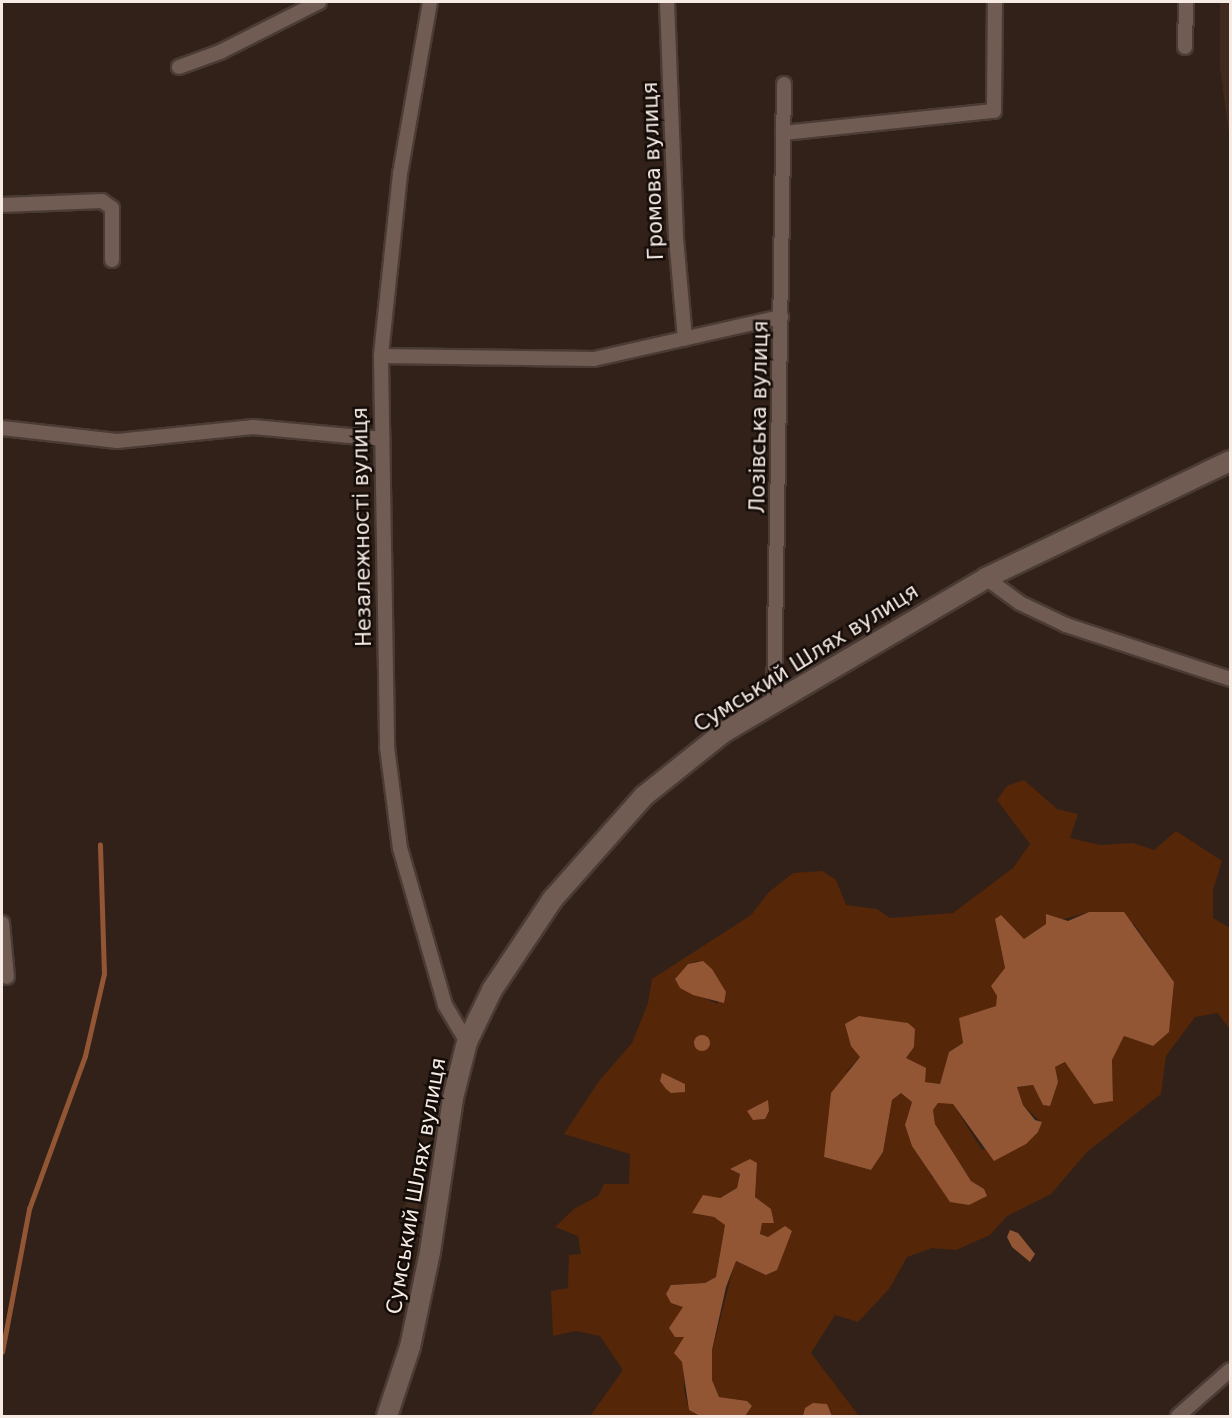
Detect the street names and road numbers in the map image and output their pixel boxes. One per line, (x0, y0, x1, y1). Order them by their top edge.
street label: Громова вулиця (637, 81, 669, 261)
street label: Лозівська вулиця (745, 320, 773, 514)
street label: Незалежності вулиця (347, 407, 377, 647)
street label: Сумський Шлях вулиця (689, 578, 923, 738)
street label: Сумський Шлях вулиця (381, 1056, 451, 1316)

